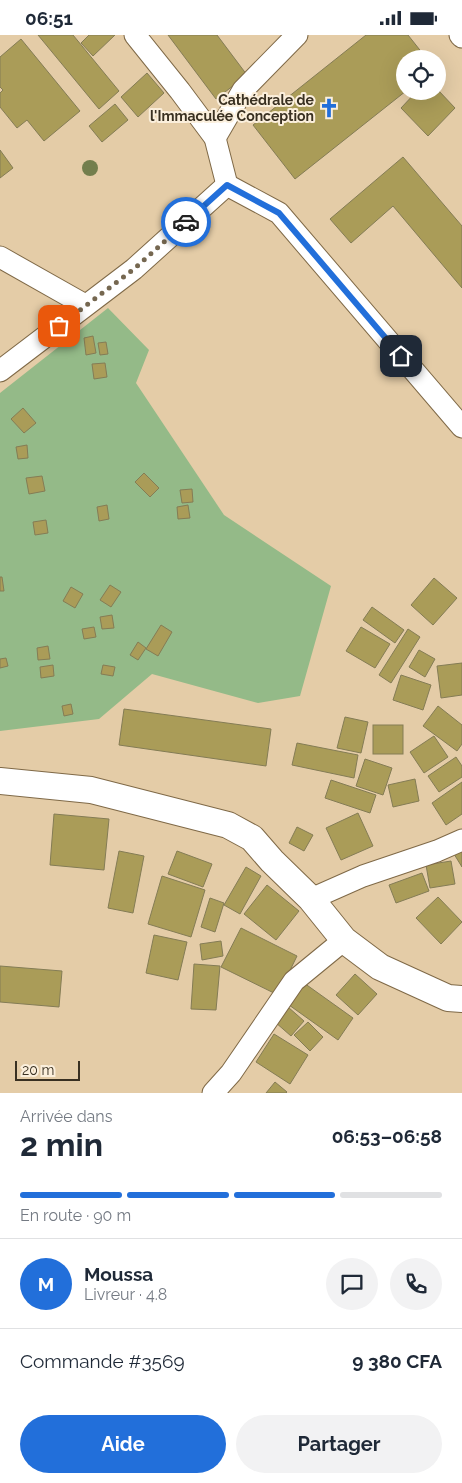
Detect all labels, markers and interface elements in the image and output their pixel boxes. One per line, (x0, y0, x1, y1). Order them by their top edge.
text: 06:51 (25, 7, 73, 29)
map controls (396, 50, 446, 100)
button: locate (396, 50, 446, 100)
place label: Cathédrale de l'Immaculée Conception (150, 92, 315, 124)
church icon: Cathédrale de l'Immaculée Conception (318, 97, 340, 119)
courier (161, 197, 211, 247)
icon: car (172, 208, 200, 236)
pin (38, 305, 80, 347)
icon: bag (45, 312, 73, 340)
pin (380, 335, 422, 377)
icon: home (387, 342, 415, 370)
scale bar (15, 1058, 80, 1081)
text: 20 m (22, 1062, 54, 1078)
text: Arrivée dans (20, 1107, 112, 1126)
text: 06:53–06:58 (332, 1125, 442, 1147)
text: 2 min (20, 1126, 103, 1163)
text: En route · 90 m (20, 1206, 131, 1225)
button: chat (326, 1258, 378, 1310)
button: phone (390, 1258, 442, 1310)
text: Moussa (84, 1263, 153, 1285)
text: M (38, 1273, 54, 1295)
text: Livreur · 4.8 (84, 1285, 167, 1304)
text: Commande #3569 (20, 1350, 185, 1372)
text: 9 380 CFA (352, 1350, 442, 1372)
button: Aide (20, 1415, 226, 1473)
button: Partager (236, 1415, 442, 1473)

